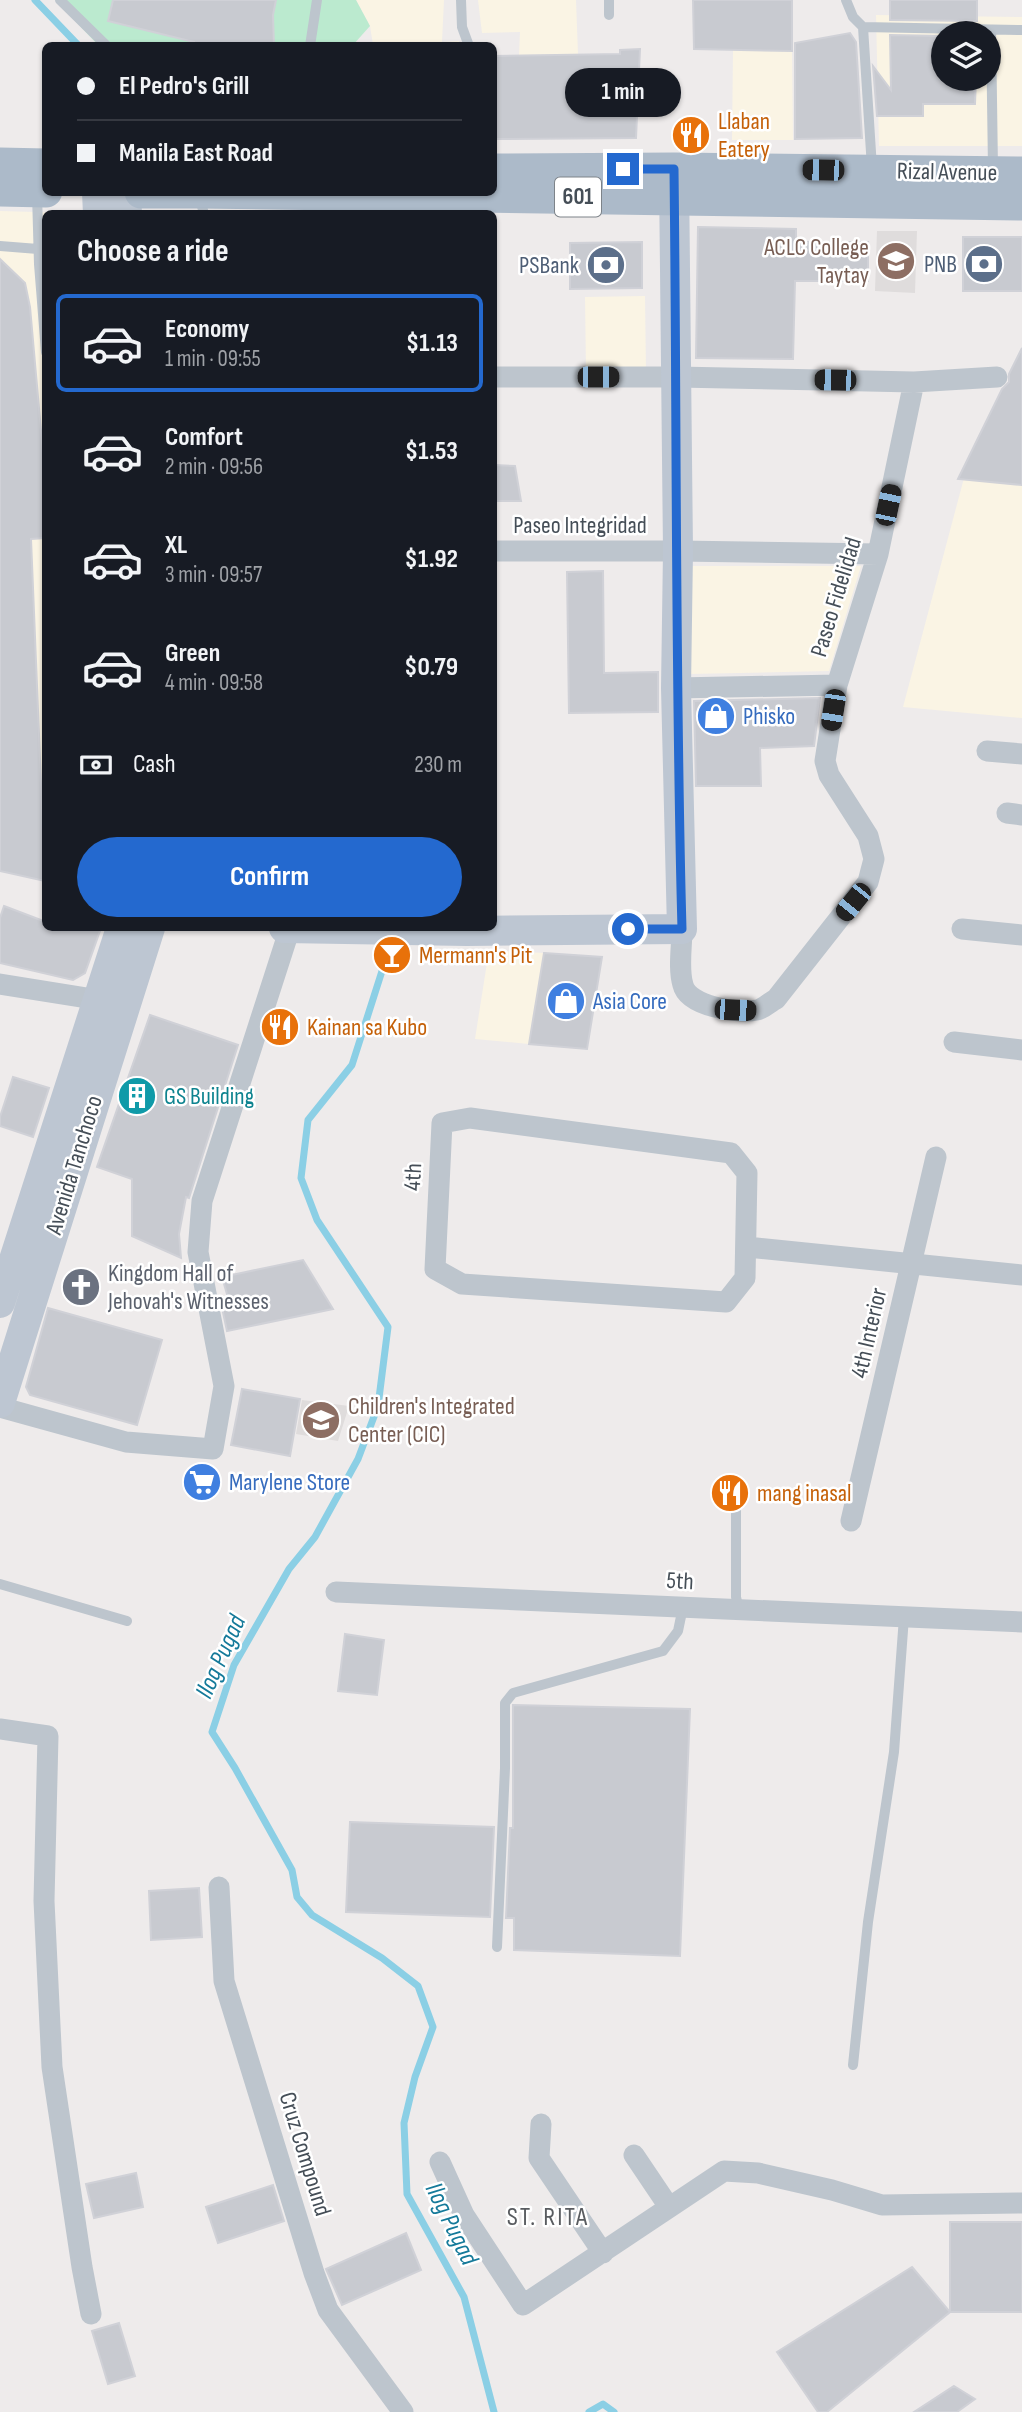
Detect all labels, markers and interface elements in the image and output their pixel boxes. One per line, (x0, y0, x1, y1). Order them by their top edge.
map controls (931, 21, 1001, 91)
button: layers (931, 21, 1001, 91)
callout: 1 min (565, 68, 681, 116)
text: El Pedro's Grill (119, 71, 249, 102)
text: 1 min (602, 78, 644, 106)
place label: Llaban Eatery (718, 107, 770, 164)
restaurant icon: Llaban Eatery (670, 114, 712, 156)
text: Manila East Road (119, 138, 273, 169)
route end (607, 153, 639, 185)
street label: Rizal Avenue (897, 157, 997, 187)
car (802, 159, 845, 181)
road number: 601 (555, 178, 601, 216)
text: Choose a ride (77, 232, 229, 271)
place label: ACLC College Taytay (763, 233, 869, 290)
school or university icon: ACLC College Taytay (875, 240, 917, 282)
bank icon: PNB (963, 243, 1005, 285)
bank icon: PSBank (585, 244, 627, 286)
place label: PNB (924, 250, 957, 279)
place label: PSBank (519, 251, 579, 280)
icon: car (81, 312, 144, 375)
text: Economy (165, 314, 249, 345)
text: $1.13 (406, 328, 458, 359)
text: 1 min · 09:55 (165, 345, 261, 373)
car (578, 367, 620, 388)
car (814, 369, 857, 391)
icon: car (81, 420, 144, 483)
text: Comfort (165, 422, 243, 453)
text: $1.53 (405, 436, 458, 467)
text: 2 min · 09:56 (165, 453, 263, 481)
car (874, 482, 903, 528)
street label: Paseo Integridad (513, 511, 647, 540)
icon: car (81, 528, 144, 591)
text: XL (165, 530, 187, 561)
street label: Paseo Fidelidad (804, 534, 868, 660)
text: $1.92 (405, 544, 458, 575)
text: 3 min · 09:57 (165, 561, 262, 589)
icon: car (81, 636, 144, 699)
text: Green (165, 638, 220, 669)
text: $0.79 (404, 652, 458, 683)
text: 4 min · 09:58 (165, 669, 263, 697)
car (820, 688, 847, 732)
shop icon: Phisko (695, 695, 737, 737)
place label: Phisko (743, 702, 795, 731)
icon: cash (77, 746, 115, 784)
text: Cash (133, 749, 176, 780)
text: 230 m (414, 751, 462, 779)
button: Confirm (77, 837, 462, 917)
car (832, 879, 875, 925)
route start (612, 913, 644, 945)
bar icon: Mermann's Pit (371, 934, 413, 976)
place label: Mermann's Pit (419, 941, 532, 970)
shop icon: Asia Core (545, 980, 587, 1022)
place label: Asia Core (592, 987, 667, 1016)
car (714, 999, 757, 1021)
restaurant icon: Kainan sa Kubo (259, 1006, 301, 1048)
place label: Kainan sa Kubo (307, 1013, 427, 1042)
building icon: GS Building (116, 1075, 158, 1117)
place label: GS Building (164, 1082, 254, 1111)
street label: Avenida Tanchoco (39, 1092, 109, 1239)
street label: 4th (398, 1162, 428, 1192)
place label: Kingdom Hall of Jehovah's Witnesses (107, 1259, 269, 1316)
church icon: Kingdom Hall of Jehovah's Witnesses (60, 1266, 102, 1308)
street label: 4th Interior (845, 1285, 893, 1381)
place label: Children's Integrated Center (CIC) (348, 1392, 515, 1449)
school or university icon: Children's Integrated Center (CIC) (300, 1399, 342, 1441)
supermarket icon: Marylene Store (181, 1461, 223, 1503)
place label: Marylene Store (229, 1468, 350, 1497)
restaurant icon: mang inasal (709, 1472, 751, 1514)
place label: mang inasal (757, 1479, 852, 1508)
street label: 5th (666, 1566, 694, 1596)
water label: Ilog Pugad (189, 1609, 254, 1704)
street label: Cruz Compound (272, 2089, 338, 2219)
water label: Ilog Pugad (418, 2178, 485, 2272)
district label: ST. RITA (507, 2202, 589, 2233)

